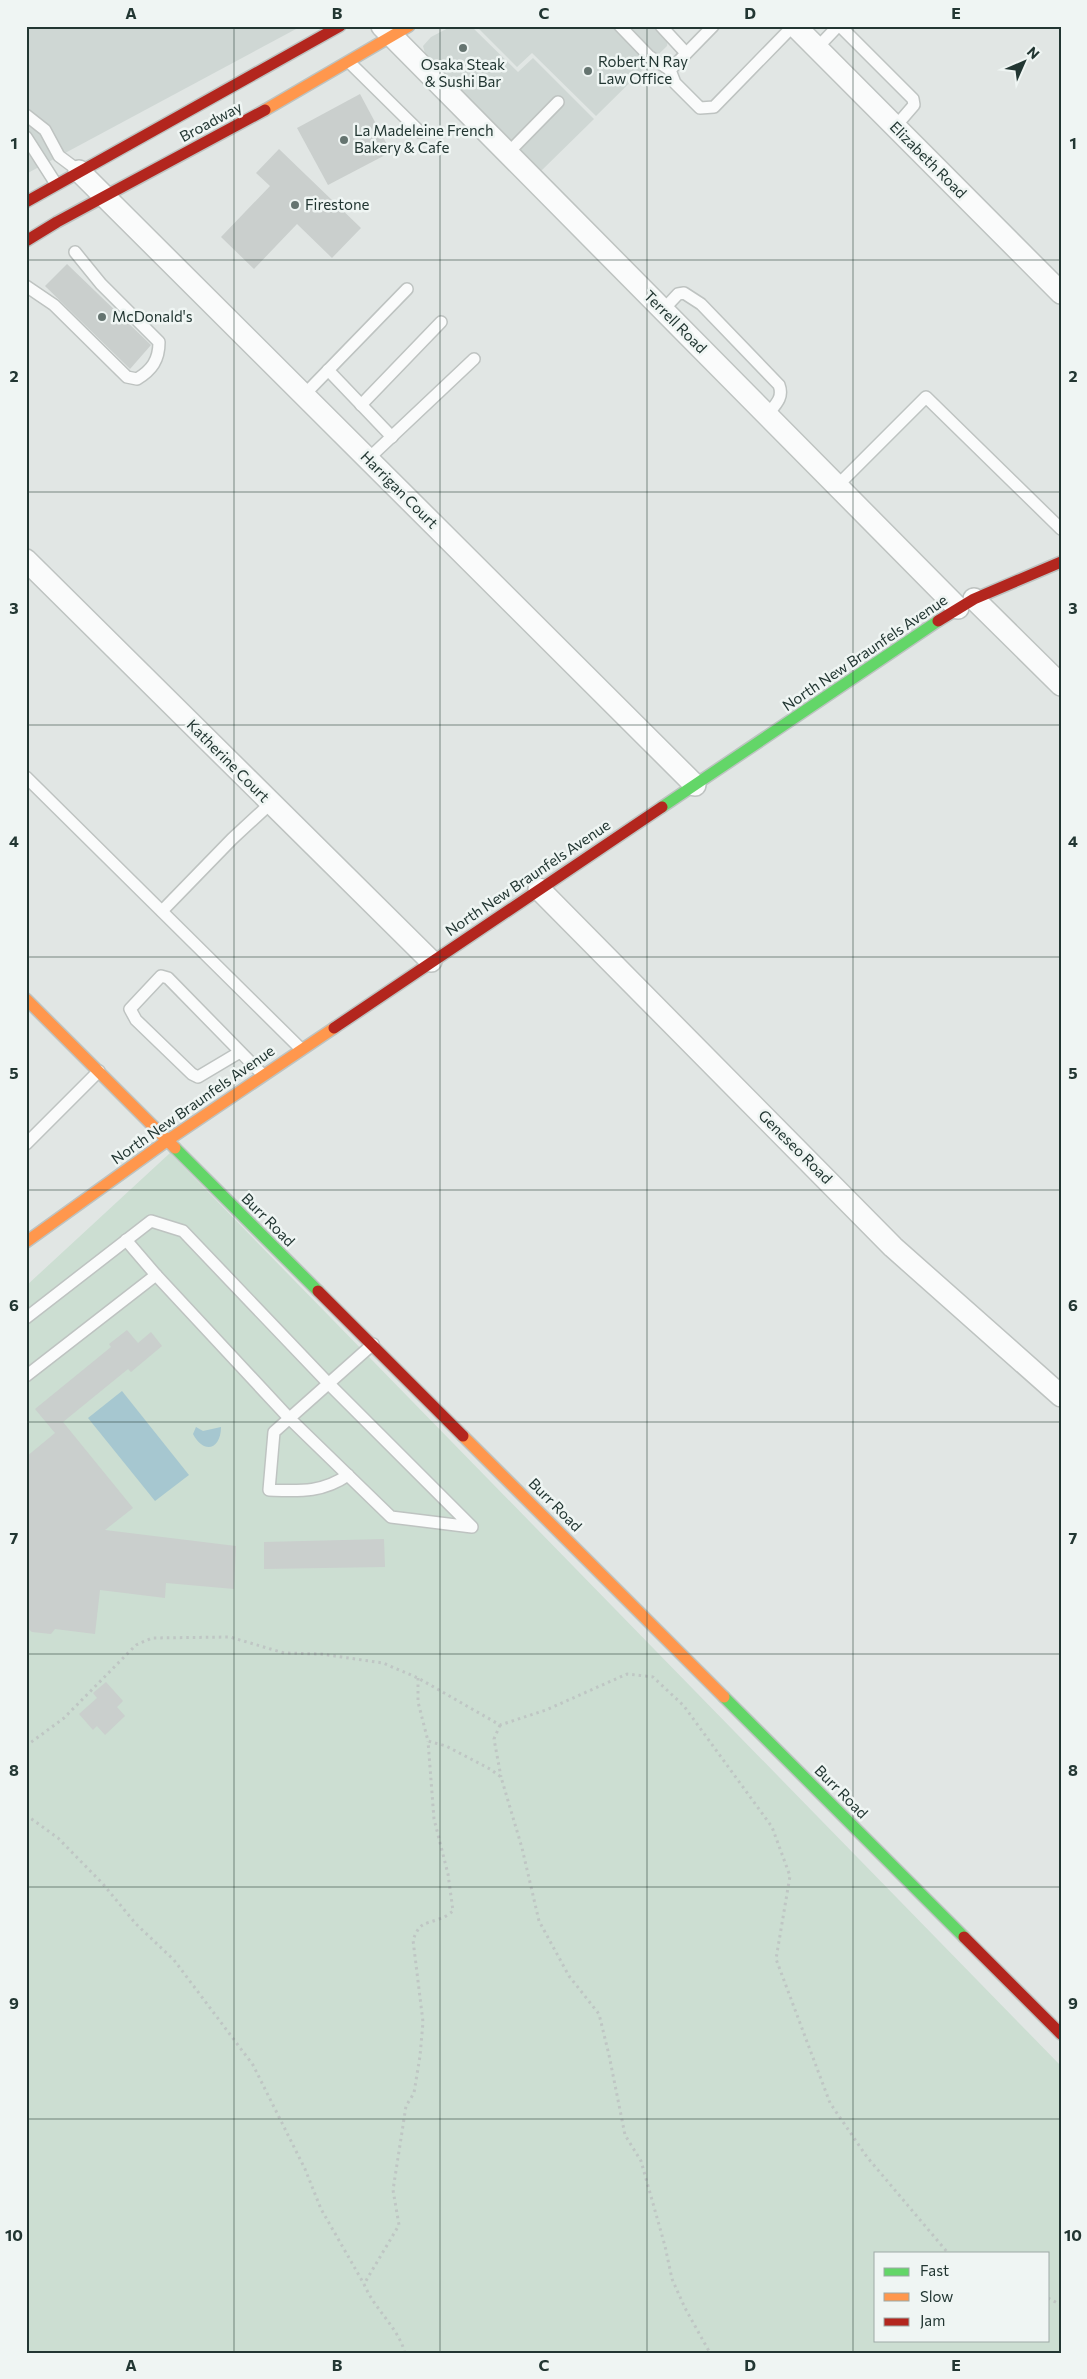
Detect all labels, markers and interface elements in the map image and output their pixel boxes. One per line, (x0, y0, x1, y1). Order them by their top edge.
text: A (125, 3, 137, 22)
text: B (332, 3, 343, 22)
text: C (539, 3, 550, 22)
text: D (744, 3, 756, 22)
text: E (951, 3, 961, 22)
north arrow (1000, 38, 1050, 88)
marker: Osaka Steak & Sushi Bar (457, 42, 469, 54)
text: N (1024, 43, 1043, 62)
place label: Robert N Ray Law Office (598, 52, 688, 87)
place label: Osaka Steak & Sushi Bar (421, 55, 505, 90)
marker: Robert N Ray Law Office (582, 65, 594, 77)
street label: Broadway (176, 97, 245, 145)
street label: Elizabeth Road (887, 117, 971, 201)
place label: La Madeleine French Bakery & Cafe (354, 121, 494, 156)
text: 1 (10, 133, 18, 152)
text: 1 (1069, 133, 1077, 152)
marker: La Madeleine French Bakery & Cafe (338, 134, 350, 146)
place label: Firestone (305, 195, 369, 213)
marker: Firestone (289, 199, 301, 211)
street label: Terrell Road (641, 286, 711, 356)
place label: McDonald's (112, 307, 193, 325)
marker: McDonald's (96, 311, 108, 323)
text: 2 (9, 366, 19, 385)
text: 2 (1068, 366, 1078, 385)
street label: Harrigan Court (357, 447, 442, 532)
street label: North New Braunfels Avenue (779, 590, 950, 714)
text: 3 (9, 598, 19, 617)
text: 3 (1068, 598, 1078, 617)
street label: Katherine Court (184, 715, 274, 805)
street label: North New Braunfels Avenue (442, 815, 613, 939)
text: 4 (9, 831, 19, 850)
text: 4 (1068, 831, 1078, 850)
street label: North New Braunfels Avenue (107, 1041, 278, 1168)
text: 5 (9, 1063, 19, 1082)
text: 5 (1068, 1063, 1078, 1082)
street label: Geneseo Road (755, 1106, 836, 1187)
street label: Burr Road (238, 1189, 299, 1250)
text: 6 (9, 1295, 19, 1314)
text: 6 (1068, 1295, 1078, 1314)
street label: Burr Road (525, 1474, 586, 1535)
text: 7 (10, 1528, 19, 1547)
text: 7 (1069, 1528, 1078, 1547)
text: 8 (9, 1760, 19, 1779)
text: 8 (1068, 1760, 1078, 1779)
street label: Burr Road (811, 1761, 872, 1822)
text: 9 (9, 1993, 19, 2012)
text: 9 (1068, 1993, 1078, 2012)
text: 10 (5, 2225, 23, 2244)
text: 10 (1064, 2225, 1082, 2244)
legend (874, 2252, 1050, 2342)
text: Fast (920, 2261, 949, 2279)
text: Slow (920, 2287, 953, 2305)
text: Jam (920, 2311, 945, 2329)
text: A (125, 2355, 137, 2374)
text: B (332, 2355, 343, 2374)
text: C (539, 2355, 550, 2374)
text: D (744, 2355, 756, 2374)
text: E (951, 2355, 961, 2374)

